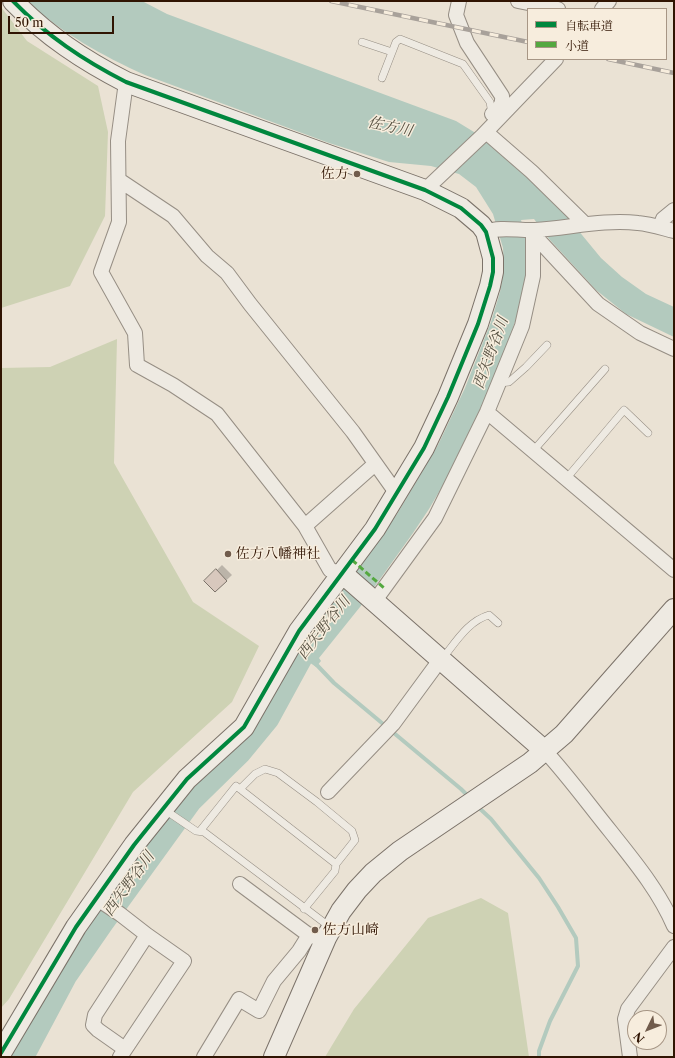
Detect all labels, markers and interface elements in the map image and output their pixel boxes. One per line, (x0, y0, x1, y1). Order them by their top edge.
scale bar (10, 8, 116, 34)
legend (527, 8, 667, 60)
text: 50 m (15, 15, 44, 30)
text: 自転車道 (565, 18, 613, 33)
text: 小道 (565, 38, 589, 53)
water label: 佐方川 (366, 114, 414, 140)
place label: 佐方 (321, 166, 349, 182)
marker: 佐方 (352, 169, 362, 179)
water label: 西矢野谷川 (470, 315, 512, 391)
place label: 佐方八幡神社 (236, 546, 320, 562)
marker: 佐方八幡神社 (223, 549, 233, 559)
water label: 西矢野谷川 (294, 593, 354, 663)
water label: 西矢野谷川 (100, 848, 158, 920)
place label: 佐方山崎 (323, 922, 379, 938)
marker: 佐方山崎 (310, 925, 320, 935)
north arrow (627, 1010, 667, 1050)
text: N (631, 1029, 647, 1046)

